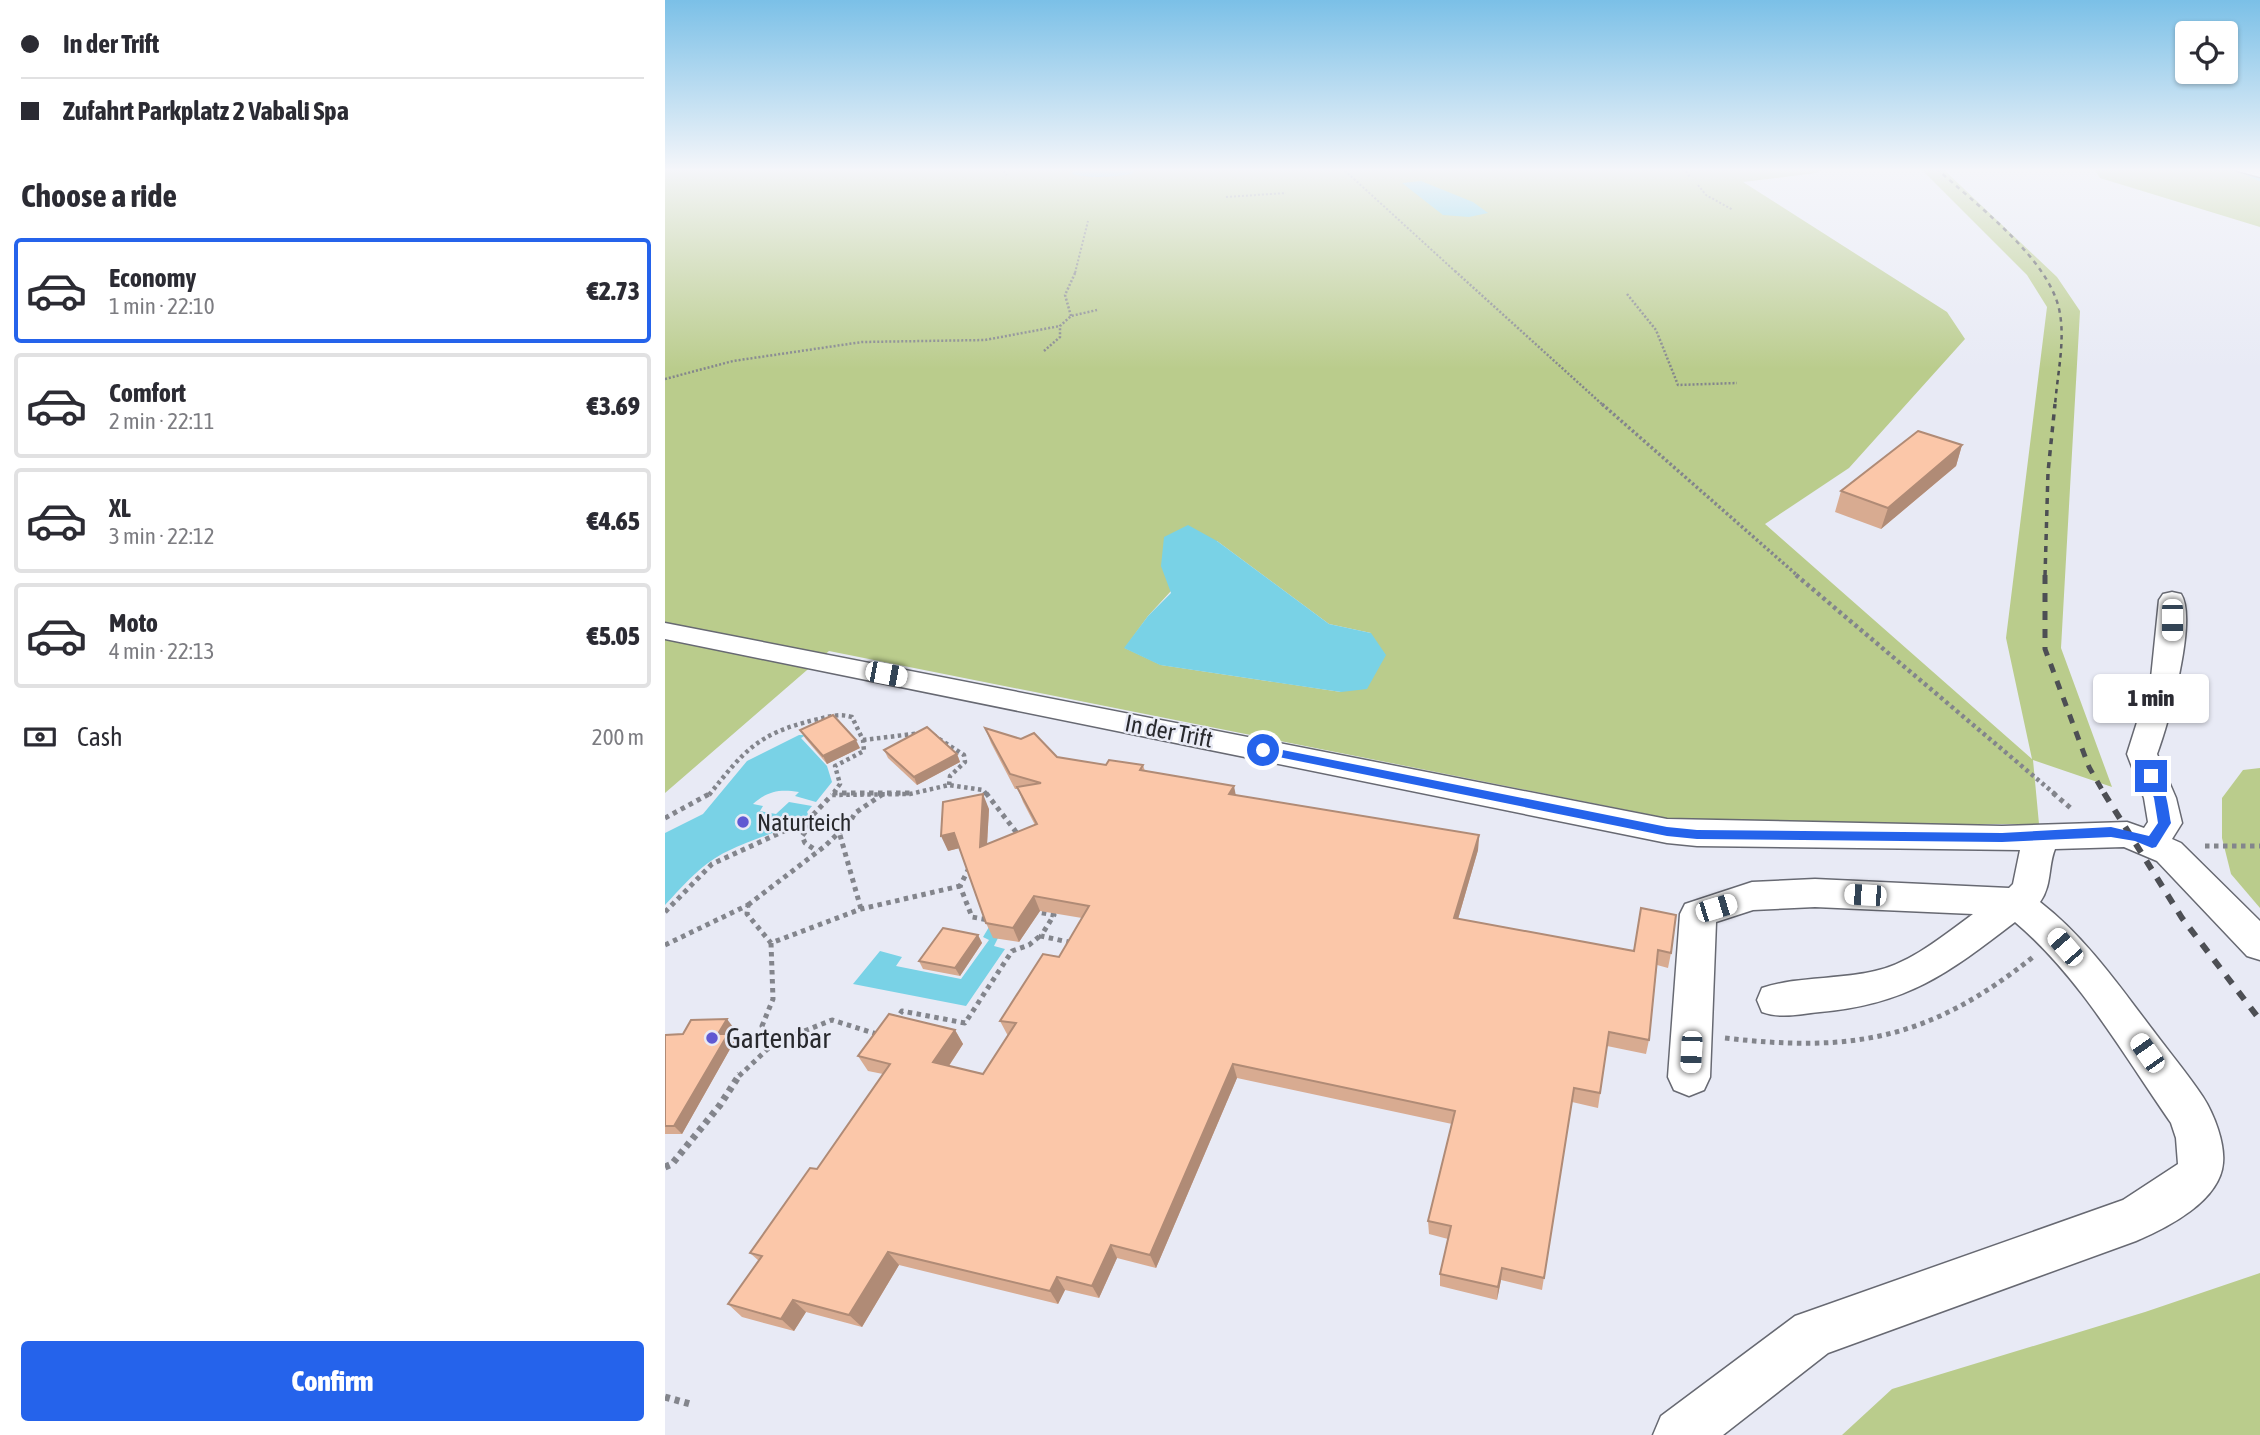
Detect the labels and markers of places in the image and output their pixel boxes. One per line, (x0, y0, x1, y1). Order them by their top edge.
place label: Naturteich (757, 809, 851, 836)
marker: Naturteich (735, 814, 751, 830)
place label: Gartenbar (726, 1022, 831, 1054)
marker: Gartenbar (704, 1030, 720, 1046)

